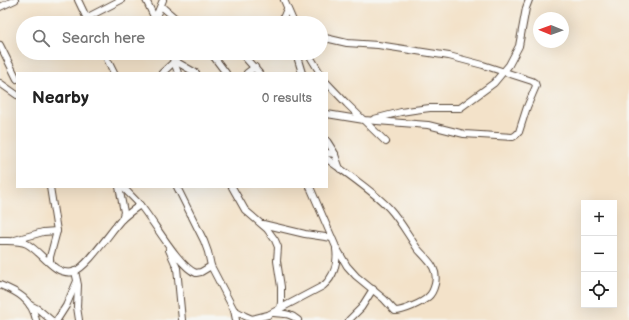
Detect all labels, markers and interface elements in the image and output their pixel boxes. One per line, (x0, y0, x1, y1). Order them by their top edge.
north arrow (533, 12, 569, 48)
search box (16, 16, 328, 60)
icon: search (30, 27, 52, 49)
text: Search here (62, 29, 145, 48)
text: Nearby (32, 88, 89, 108)
text: 0 results (262, 90, 312, 106)
map controls (581, 200, 617, 308)
button: + (581, 200, 617, 236)
button: − (581, 236, 617, 272)
button: locate (581, 272, 617, 308)

